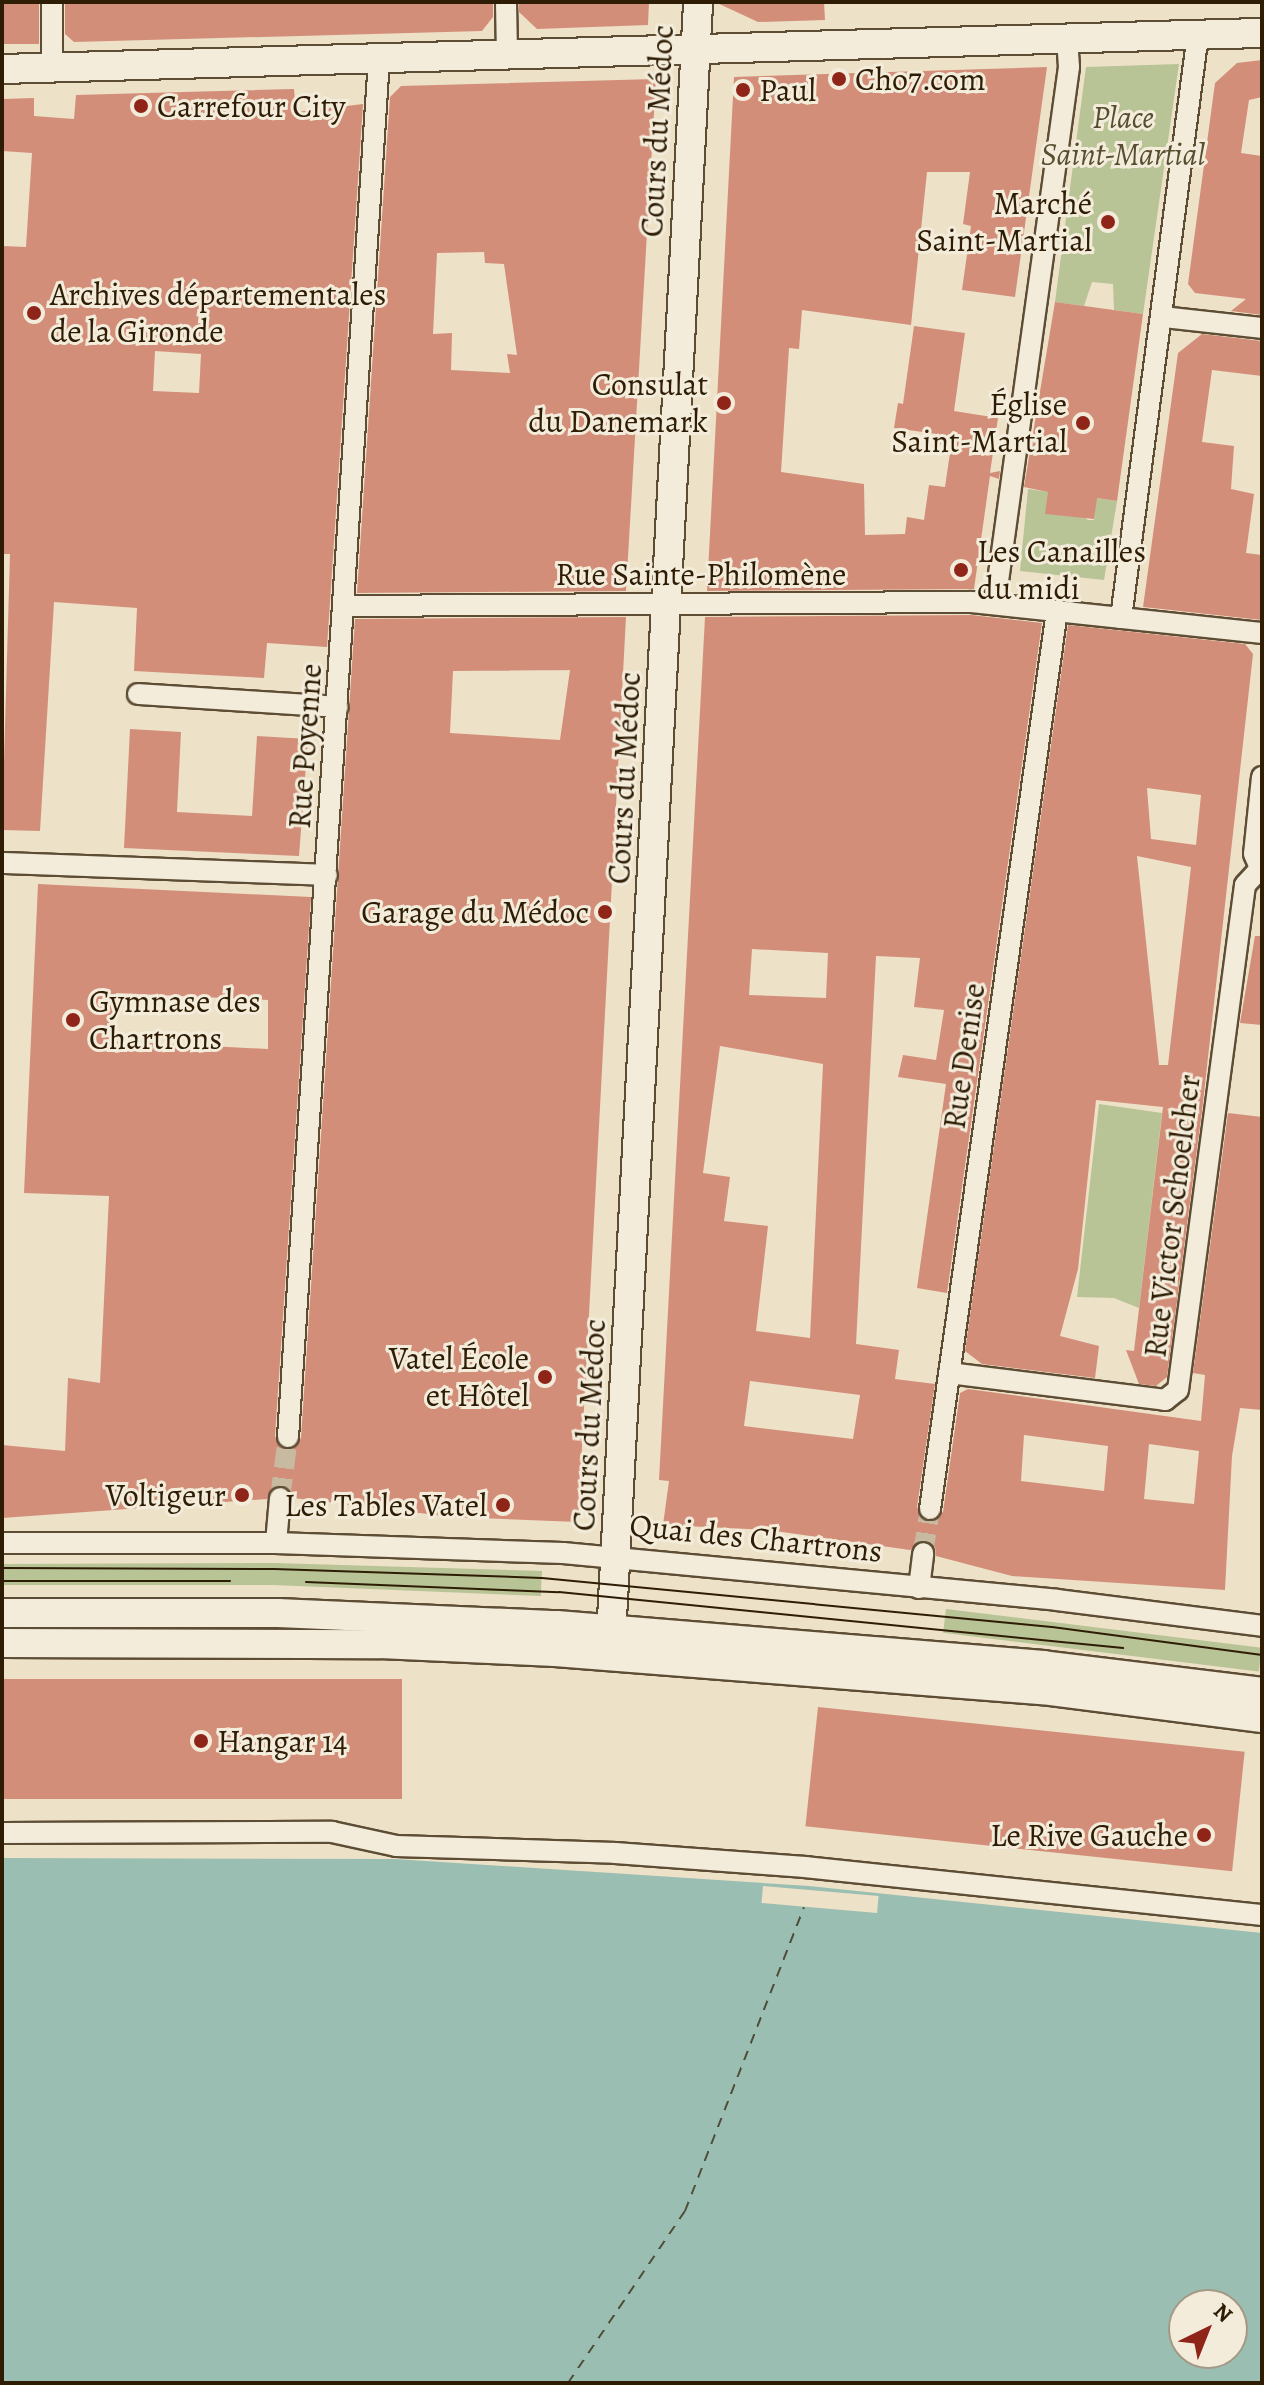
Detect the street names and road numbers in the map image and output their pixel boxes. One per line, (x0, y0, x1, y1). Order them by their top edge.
street label: Cours du Médoc (632, 24, 682, 238)
street label: Rue Sainte-Philomène (556, 555, 846, 593)
street label: Rue Poyenne (280, 662, 330, 830)
street label: Cours du Médoc (599, 671, 649, 885)
street label: Rue Denise (935, 980, 993, 1132)
street label: Rue Victor Schoelcher (1136, 1072, 1208, 1360)
street label: Cours du Médoc (564, 1318, 614, 1532)
street label: Quai des Chartrons (628, 1506, 884, 1570)

